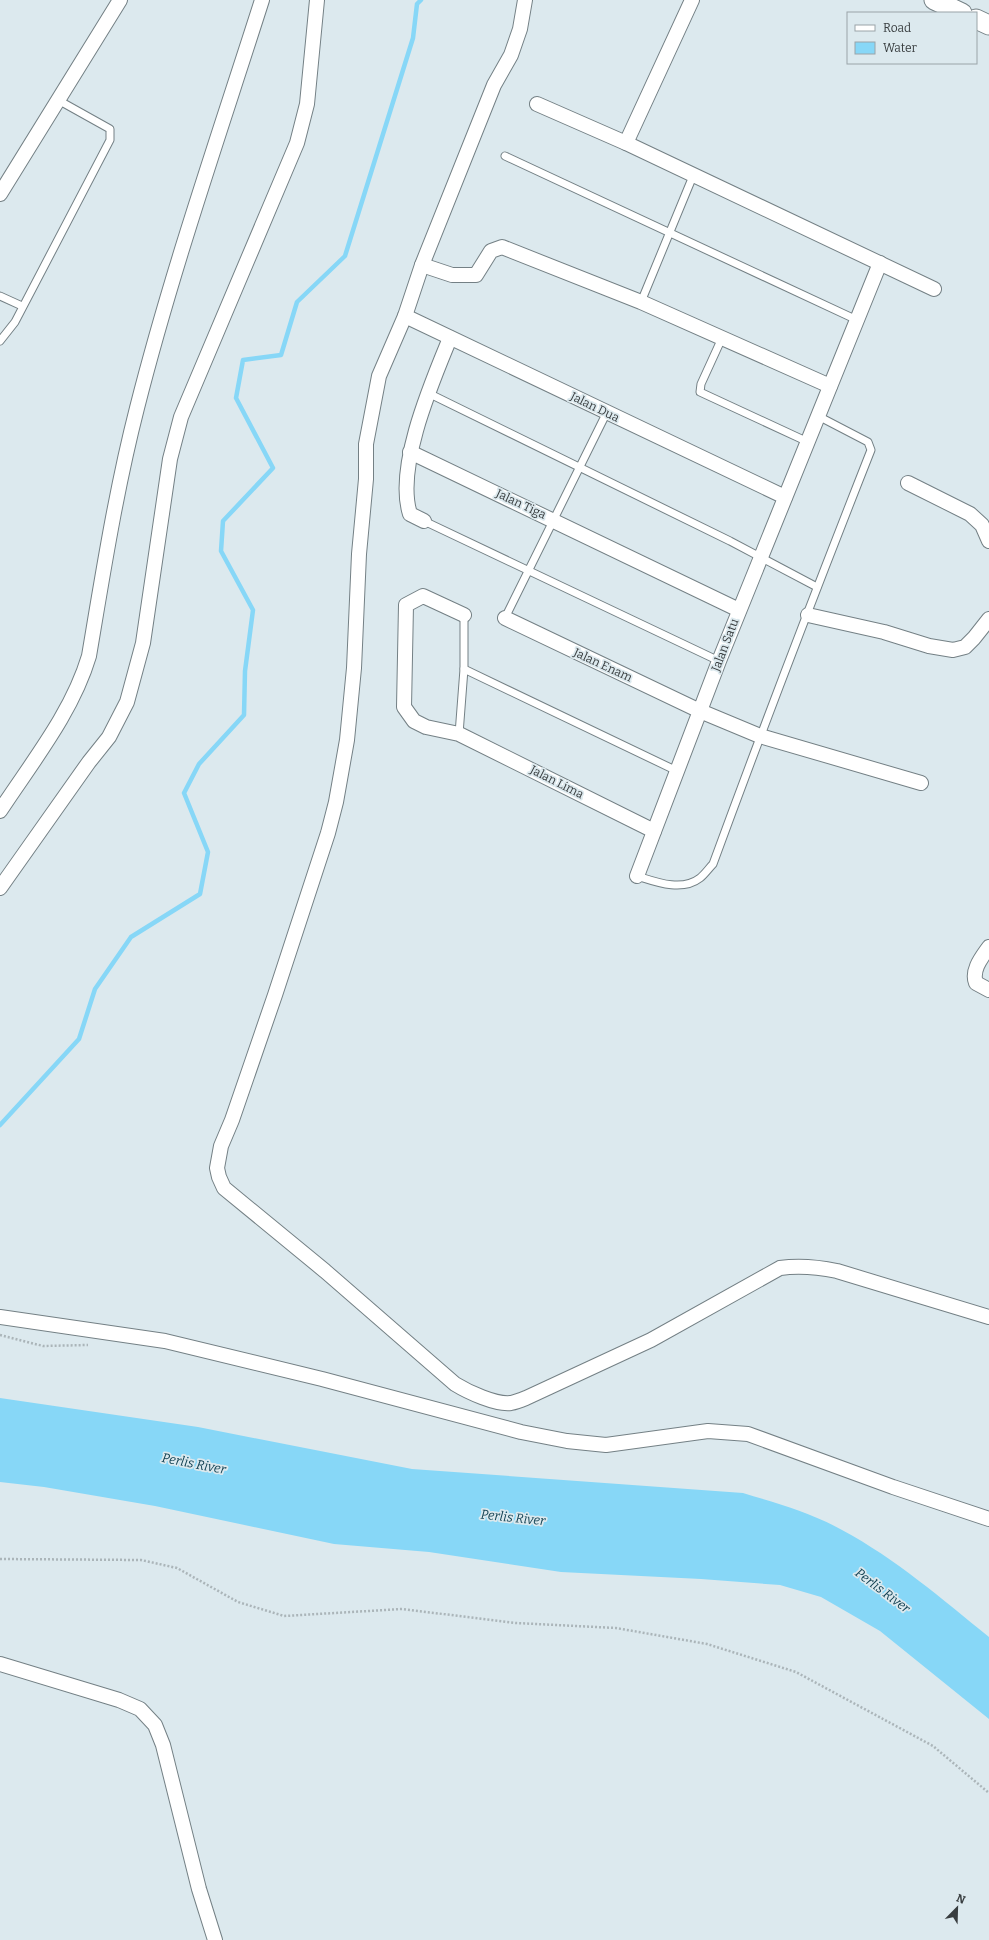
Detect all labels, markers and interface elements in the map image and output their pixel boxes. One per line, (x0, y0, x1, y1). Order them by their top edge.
legend (847, 12, 977, 64)
text: Road (883, 21, 911, 35)
text: Water (883, 41, 918, 55)
street label: Jalan Dua (567, 389, 622, 425)
street label: Jalan Tiga (493, 486, 549, 522)
street label: Jalan Satu (708, 616, 742, 674)
street label: Jalan Enam (571, 645, 635, 685)
street label: Jalan Lima (527, 762, 586, 802)
water label: Perlis River (161, 1450, 228, 1477)
water label: Perlis River (480, 1507, 547, 1528)
water label: Perlis River (852, 1565, 914, 1616)
north arrow (937, 1888, 977, 1928)
text: N (954, 1892, 968, 1907)

